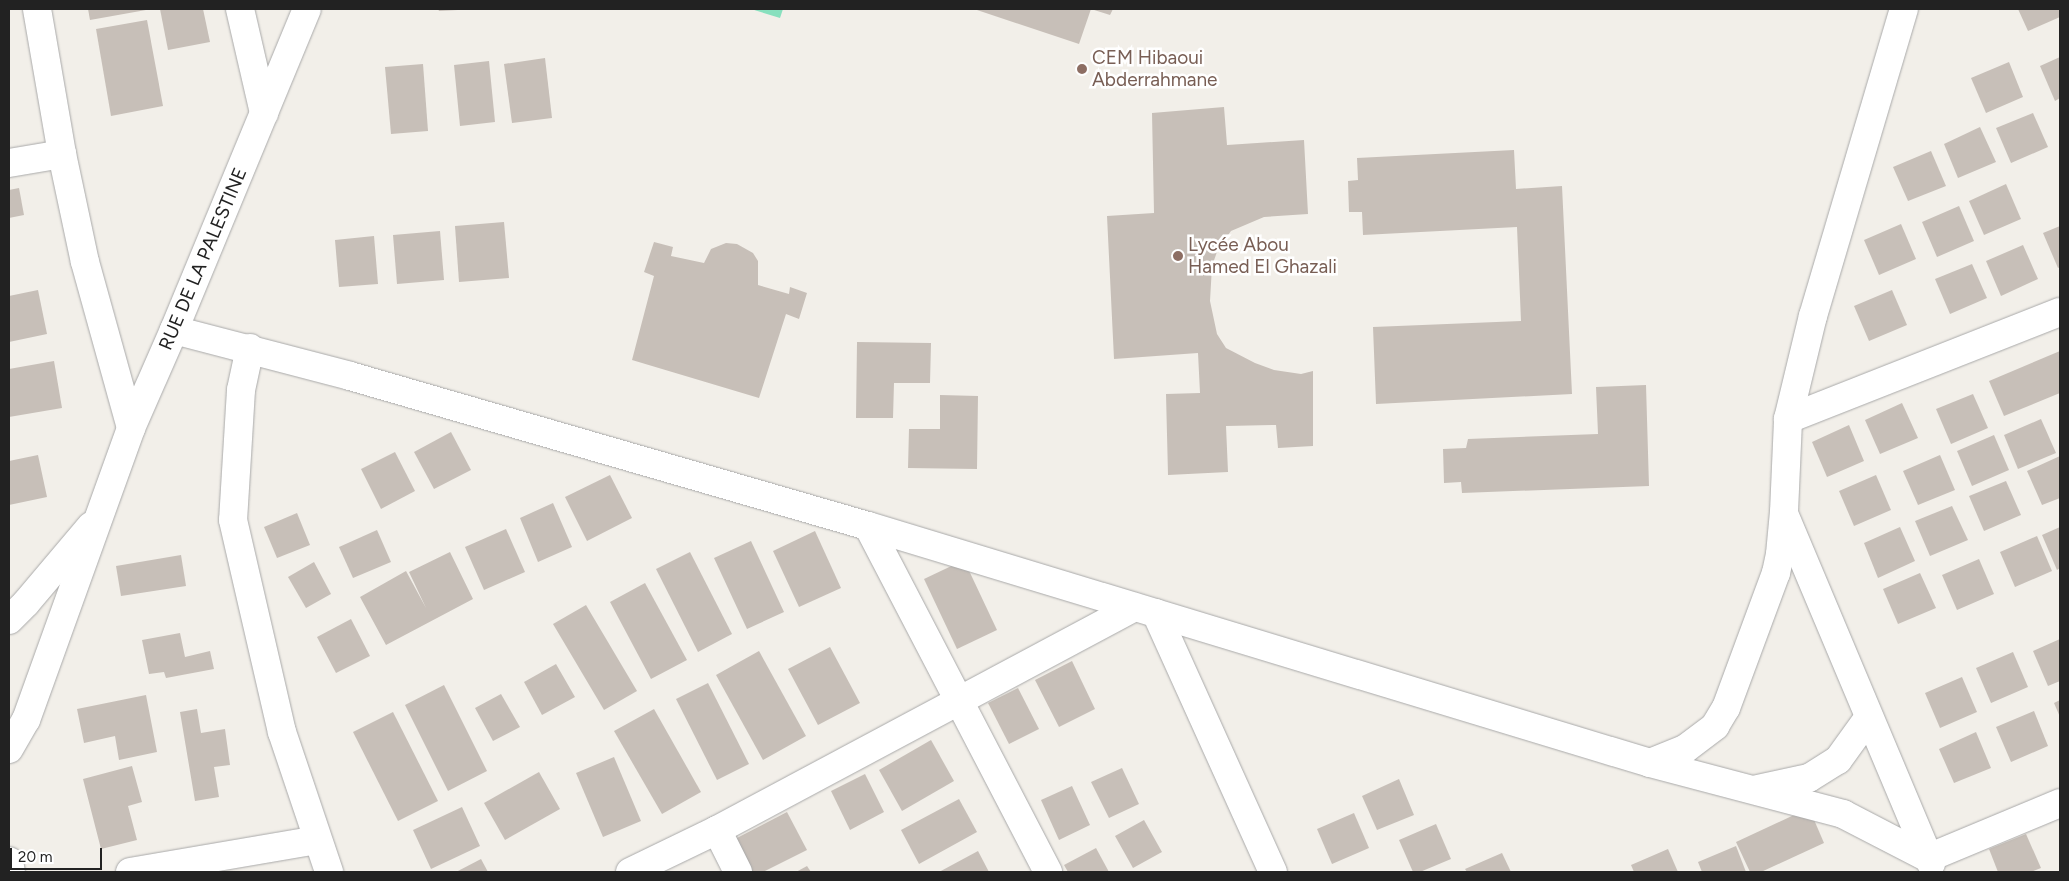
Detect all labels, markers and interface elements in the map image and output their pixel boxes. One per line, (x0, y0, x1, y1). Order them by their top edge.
place label: CEM Hibaoui Abderrahmane (1092, 47, 1217, 91)
marker: CEM Hibaoui Abderrahmane (1076, 63, 1088, 75)
street label: RUE DE LA PALESTINE (154, 164, 252, 354)
place label: Lycée Abou Hamed El Ghazali (1188, 234, 1337, 278)
marker: Lycée Abou Hamed El Ghazali (1172, 250, 1184, 262)
scale bar (12, 838, 105, 870)
text: 20 m (18, 848, 52, 866)

